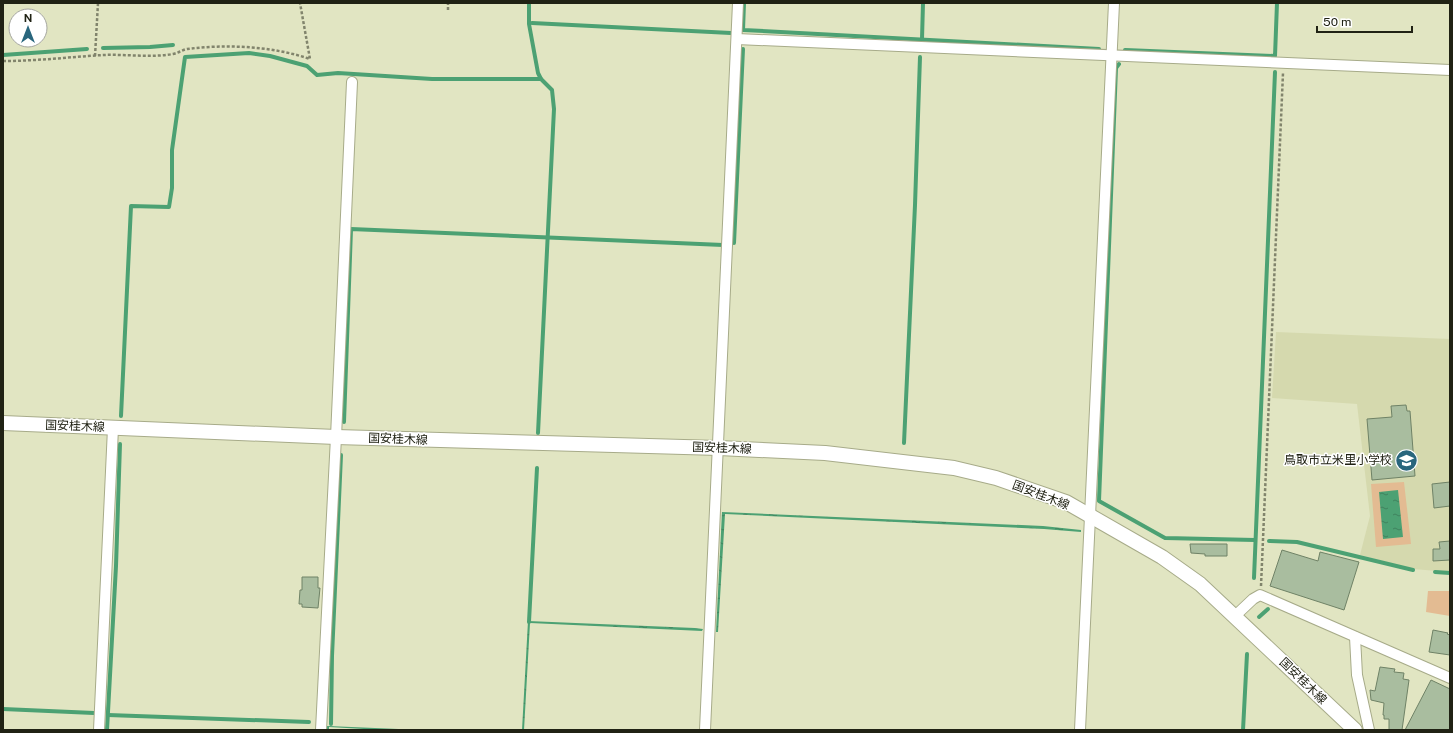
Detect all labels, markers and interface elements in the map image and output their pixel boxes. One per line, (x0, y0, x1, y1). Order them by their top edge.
north arrow (8, 8, 48, 48)
scale bar (1317, 8, 1412, 34)
text: N (24, 12, 32, 24)
text: 50 m (1323, 15, 1351, 29)
street label: 国安桂木線 (45, 418, 105, 434)
street label: 国安桂木線 (368, 431, 428, 447)
street label: 国安桂木線 (692, 440, 752, 456)
school or university icon: 鳥取市立米里小学校 (1394, 447, 1420, 473)
place label: 鳥取市立米里小学校 (1284, 453, 1392, 467)
street label: 国安桂木線 (1010, 478, 1072, 512)
street label: 国安桂木線 (1277, 655, 1329, 707)

